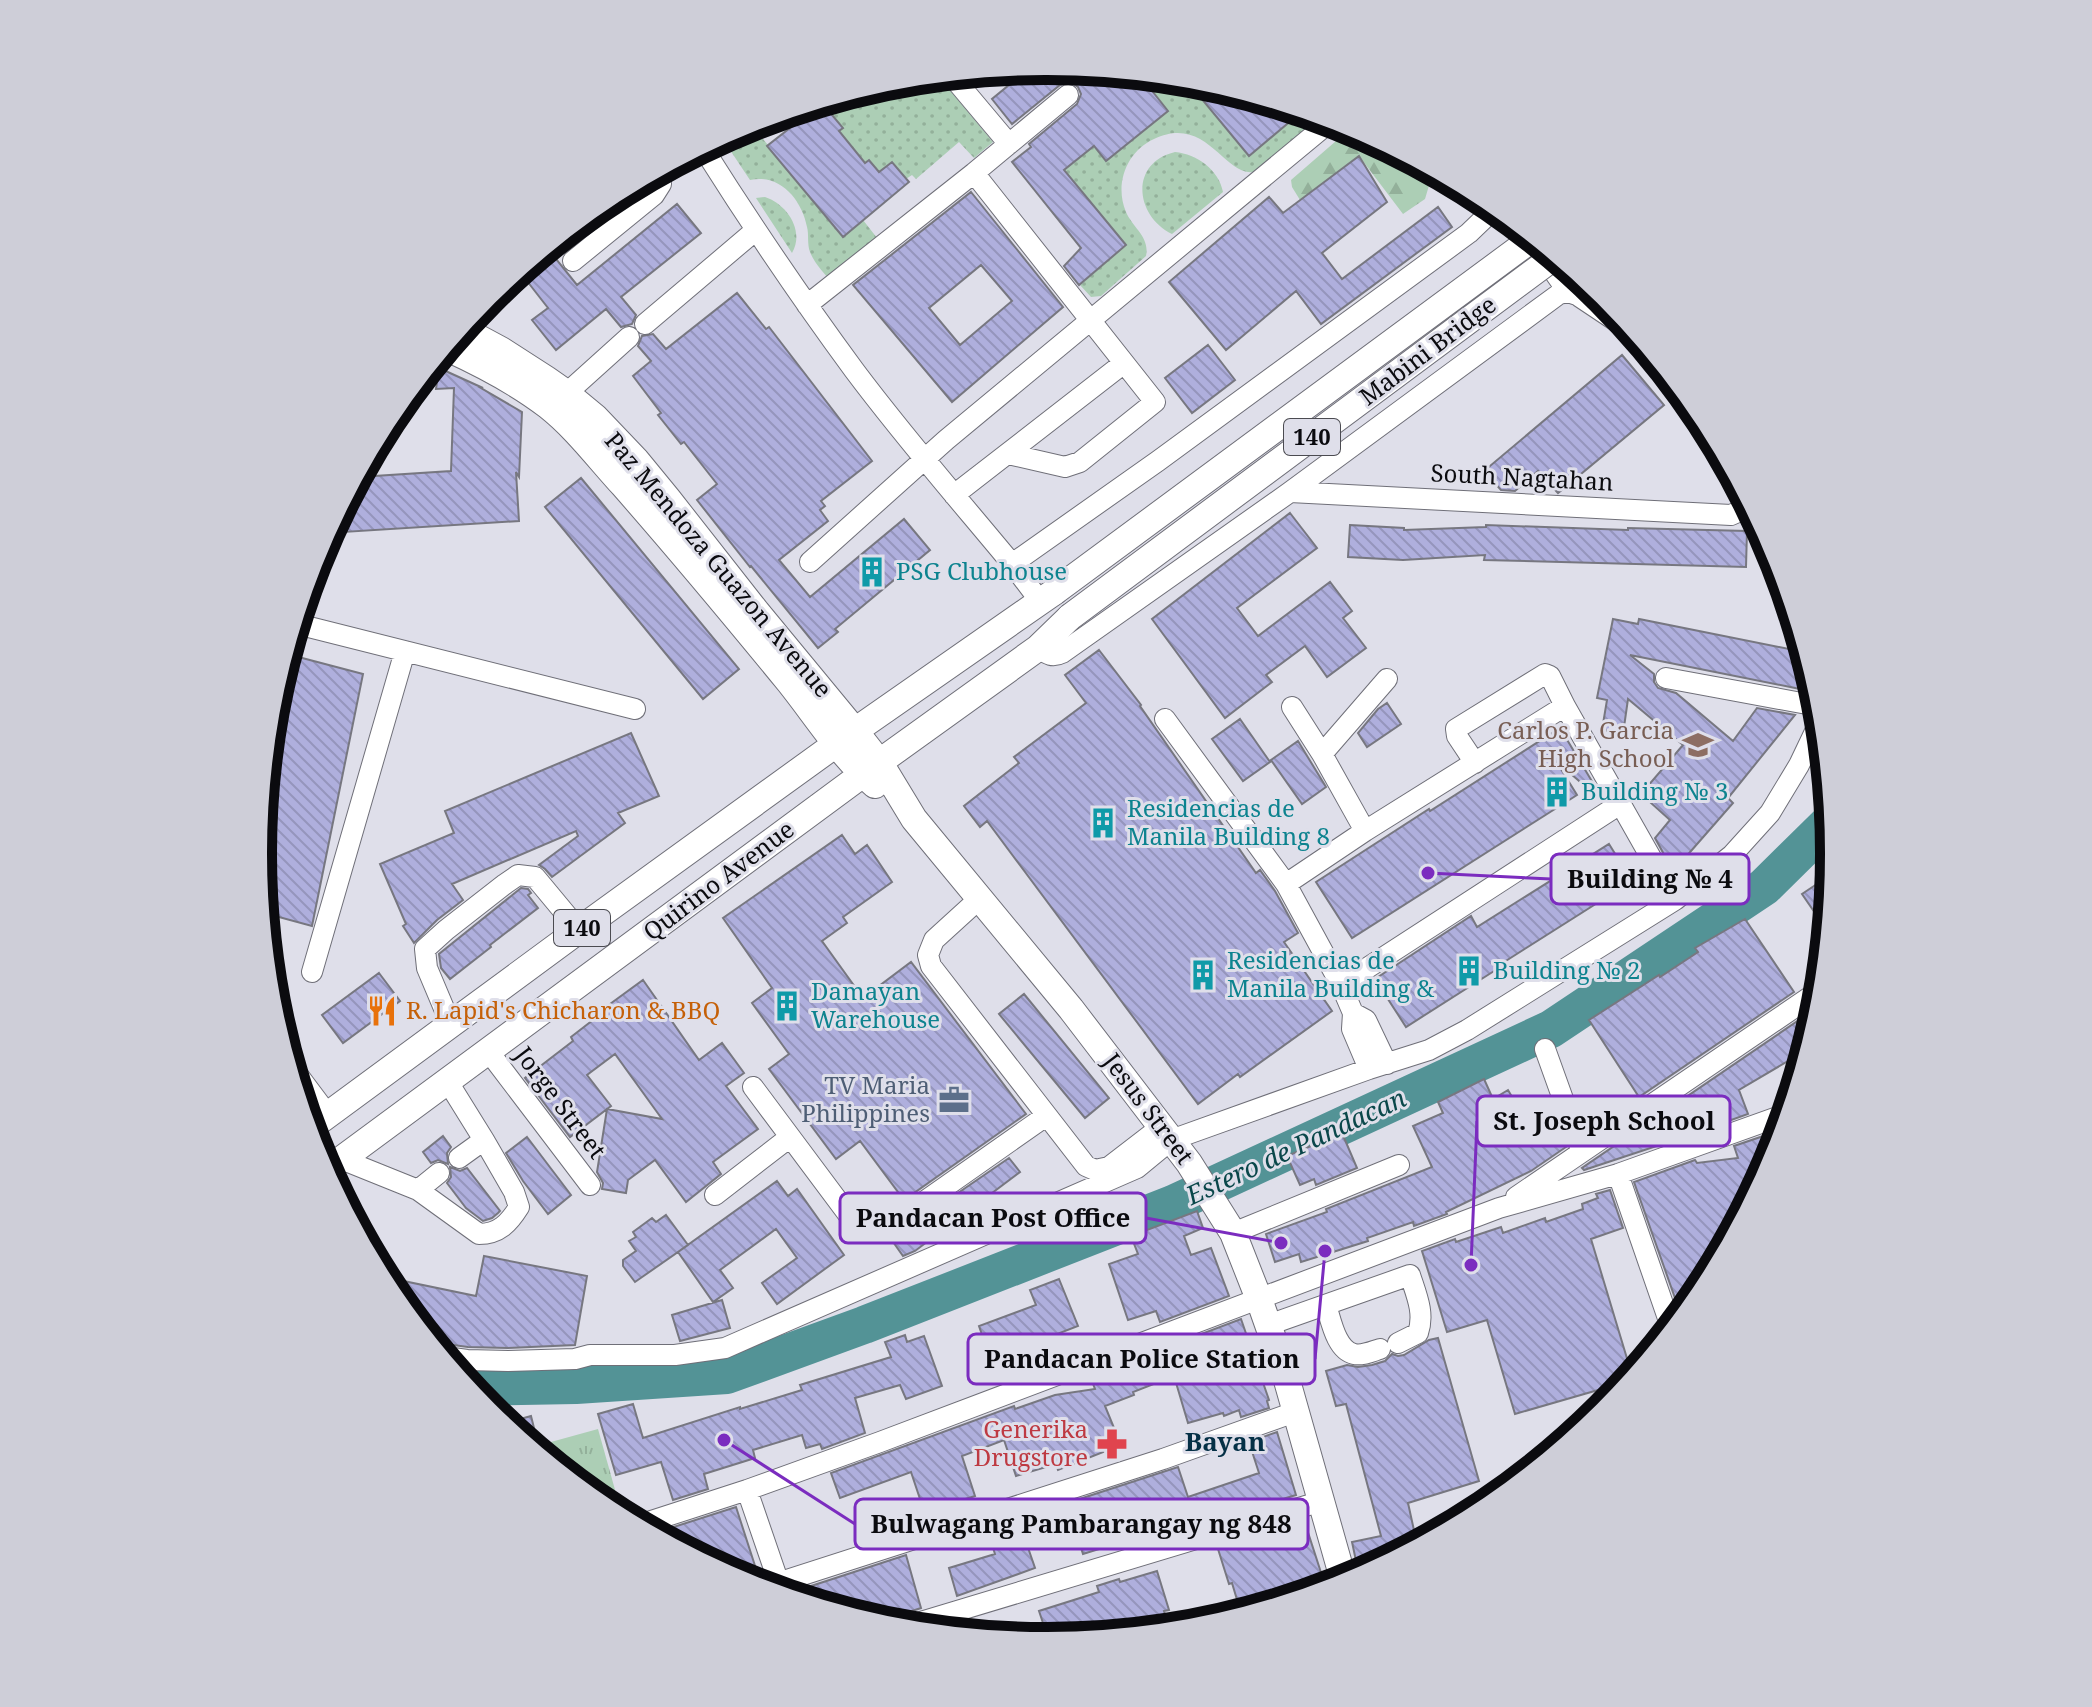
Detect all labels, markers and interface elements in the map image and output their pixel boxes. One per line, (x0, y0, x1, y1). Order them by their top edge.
street label: Mabini Bridge (1352, 288, 1502, 412)
road number: 140 (1284, 419, 1340, 455)
street label: Paz Mendoza Guazon Avenue (598, 424, 840, 704)
street label: South Nagtahan (1430, 455, 1614, 498)
place label: PSG Clubhouse (896, 554, 1067, 587)
building icon: PSG Clubhouse (855, 555, 889, 589)
place label: Carlos P. Garcia High School (1497, 713, 1675, 774)
school or university icon: Carlos P. Garcia High School (1681, 728, 1715, 762)
place label: Building № 3 (1581, 774, 1728, 807)
building icon: Building № 3 (1540, 775, 1574, 809)
place label: Residencias de Manila Building 8 (1127, 791, 1330, 852)
building icon: Residencias de Manila Building 8 (1086, 806, 1120, 840)
street label: Quirino Avenue (636, 812, 800, 947)
callout: Building № 4 (1551, 854, 1749, 904)
text: Building № 4 (1567, 860, 1733, 896)
road number: 140 (554, 910, 610, 946)
place label: Residencias de Manila Building & (1227, 943, 1434, 1004)
place label: Building № 2 (1493, 953, 1640, 986)
building icon: Building № 2 (1452, 954, 1486, 988)
building icon: Residencias de Manila Building & (1186, 958, 1220, 992)
place label: Damayan Warehouse (811, 974, 940, 1035)
building icon: Damayan Warehouse (770, 989, 804, 1023)
place label: R. Lapid's Chicharon & BBQ (406, 993, 720, 1026)
restaurant icon: R. Lapid's Chicharon & BBQ (365, 994, 399, 1028)
street label: Jorge Street (508, 1038, 614, 1165)
street label: Jesus Street (1096, 1045, 1202, 1171)
place label: TV Maria Philippines (801, 1068, 930, 1129)
water label: Estero de Pandacan (1179, 1079, 1412, 1213)
office icon: TV Maria Philippines (937, 1083, 971, 1117)
callout: St. Joseph School (1477, 1096, 1730, 1146)
text: St. Joseph School (1493, 1102, 1715, 1138)
callout: Pandacan Post Office (840, 1193, 1146, 1243)
text: Pandacan Post Office (856, 1199, 1130, 1235)
callout: Pandacan Police Station (968, 1334, 1315, 1384)
text: Pandacan Police Station (984, 1340, 1300, 1376)
place label: Generika Drugstore (974, 1412, 1088, 1473)
district label: Bayan (1185, 1423, 1265, 1459)
pharmacy icon: Generika Drugstore (1095, 1427, 1129, 1461)
callout: Bulwagang Pambarangay ng 848 (855, 1499, 1308, 1549)
text: Bulwagang Pambarangay ng 848 (870, 1505, 1292, 1541)

